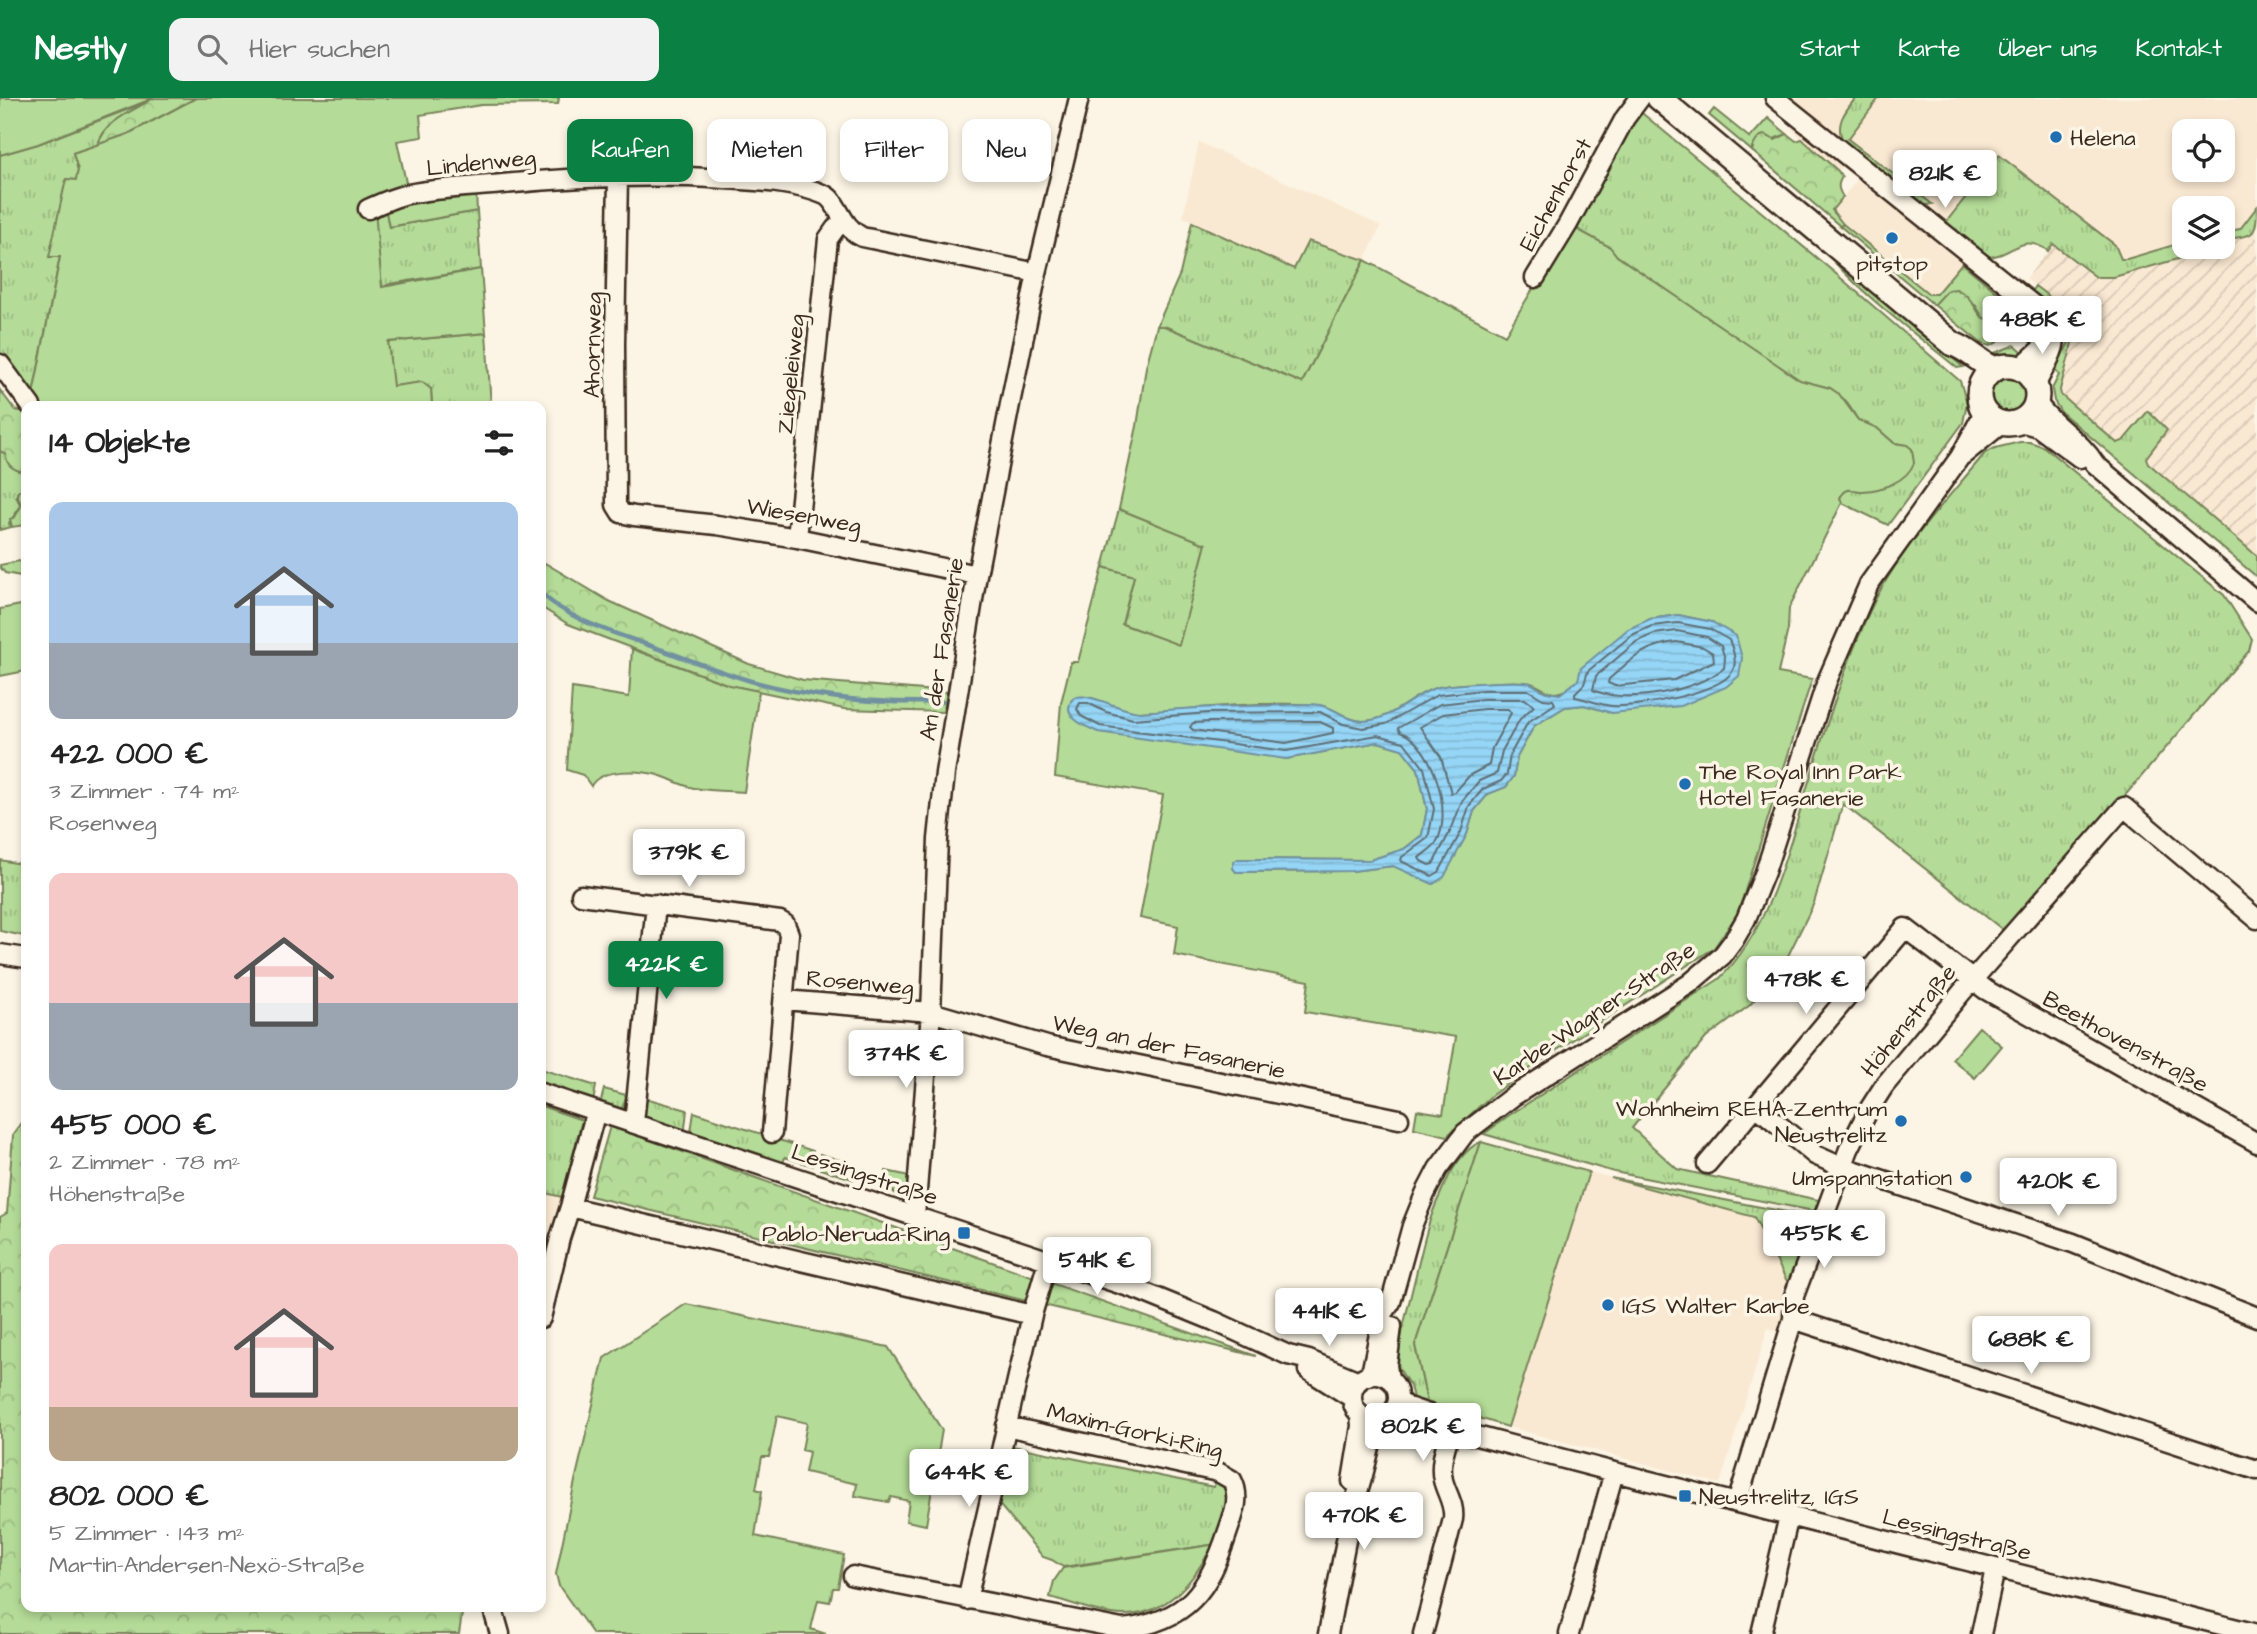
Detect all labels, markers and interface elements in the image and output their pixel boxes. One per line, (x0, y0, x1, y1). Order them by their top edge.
search box (169, 18, 659, 81)
text: Nestly (35, 26, 127, 72)
icon: search (193, 30, 231, 68)
text: Hier suchen (249, 31, 390, 67)
text: Start (1800, 32, 1860, 66)
text: Karte (1898, 32, 1961, 66)
text: Über uns (1999, 32, 2098, 66)
text: Kontakt (2136, 32, 2222, 66)
chip: Kaufen (567, 119, 693, 182)
chip: Mieten (707, 119, 826, 182)
chip: Filter (840, 119, 948, 182)
chip: Neu (962, 119, 1051, 182)
map controls (2172, 119, 2235, 259)
button: locate (2172, 119, 2235, 182)
place label: Helena (2070, 122, 2136, 154)
marker: Helena (2048, 129, 2064, 145)
street label: Eichenhorst (1512, 132, 1600, 257)
street label: Lindenweg (425, 141, 537, 186)
pin: 821K € (1888, 150, 2002, 210)
text: 821K € (1909, 157, 1981, 189)
button: layers (2172, 196, 2235, 259)
marker: pitstop (1884, 230, 1900, 246)
place label: pitstop (1856, 248, 1928, 280)
street label: Ahornweg (576, 292, 611, 398)
pin: 488K € (1985, 296, 2099, 356)
text: 488K € (1999, 303, 2085, 335)
street label: Ziegeleiweg (769, 312, 814, 436)
text: 14 Objekte (49, 422, 191, 464)
icon: filters (480, 424, 518, 462)
street label: Wiesenweg (744, 490, 864, 543)
icon: home (221, 548, 347, 674)
street label: An der Fasanerie (912, 555, 972, 743)
text: 422 000 € (49, 733, 208, 775)
place label: The Royal Inn Park Hotel Fasanerie (1699, 756, 1902, 814)
text: 3 Zimmer · 74 m² (49, 775, 240, 807)
marker: The Royal Inn Park Hotel Fasanerie (1677, 776, 1693, 792)
text: Rosenweg (49, 807, 157, 839)
pin: 379K € (632, 830, 746, 889)
text: 379K € (649, 836, 729, 868)
icon: home (221, 919, 347, 1045)
street label: Karbe-Wagner-Straße (1487, 934, 1702, 1094)
pin: 422K € (609, 942, 723, 1001)
text: 422K € (624, 948, 708, 980)
pin: 478K € (1749, 956, 1863, 1016)
street label: Höhenstraße (1853, 958, 1964, 1084)
street label: Rosenweg (805, 962, 915, 1005)
text: 478K € (1763, 963, 1849, 995)
street label: Beethovenstraße (2037, 983, 2214, 1101)
street label: Weg an der Fasanerie (1049, 1007, 1288, 1088)
pin: 374K € (849, 1030, 963, 1090)
text: 374K € (865, 1037, 947, 1069)
place label: Wohnheim REHA-Zentrum Neustrelitz (1616, 1093, 1888, 1151)
text: 455 000 € (49, 1104, 217, 1146)
marker: Wohnheim REHA-Zentrum Neustrelitz (1893, 1113, 1909, 1129)
street label: Lessingstraße (787, 1136, 942, 1215)
text: 2 Zimmer · 78 m² (49, 1146, 240, 1178)
pin: 420K € (2001, 1158, 2115, 1218)
place label: Umspannstation (1792, 1162, 1952, 1194)
text: 420K € (2016, 1165, 2100, 1197)
marker: Umspannstation (1958, 1169, 1974, 1185)
text: Höhenstraße (49, 1178, 185, 1210)
pin: 455K € (1767, 1210, 1881, 1270)
text: 455K € (1779, 1217, 1869, 1249)
place label: Pablo-Neruda-Ring (762, 1218, 950, 1251)
marker: Pablo-Neruda-Ring (956, 1225, 972, 1241)
pin: 541K € (1040, 1238, 1154, 1297)
text: 541K € (1059, 1244, 1135, 1276)
pin: 441K € (1272, 1288, 1386, 1348)
icon: home (221, 1290, 347, 1416)
place label: IGS Walter Karbe (1622, 1290, 1810, 1322)
text: 441K € (1291, 1295, 1367, 1327)
marker: IGS Walter Karbe (1600, 1297, 1616, 1313)
pin: 688K € (1974, 1316, 2088, 1376)
text: 688K € (1988, 1323, 2074, 1355)
street label: Maxim-Gorki-Ring (1043, 1395, 1226, 1468)
pin: 802K € (1366, 1404, 1480, 1463)
text: 802K € (1381, 1410, 1465, 1442)
pin: 644K € (912, 1450, 1026, 1509)
text: 644K € (925, 1456, 1013, 1488)
text: 802 000 € (49, 1475, 209, 1517)
place label: Neustrelitz, IGS (1699, 1481, 1859, 1513)
marker: Neustrelitz, IGS (1677, 1488, 1693, 1504)
pin: 470K € (1307, 1492, 1421, 1552)
text: 470K € (1321, 1499, 1407, 1531)
street label: Lessingstraße (1879, 1501, 2035, 1570)
text: 5 Zimmer · 143 m² (49, 1517, 245, 1549)
text: Martin-Andersen-Nexö-Straße (49, 1549, 365, 1581)

